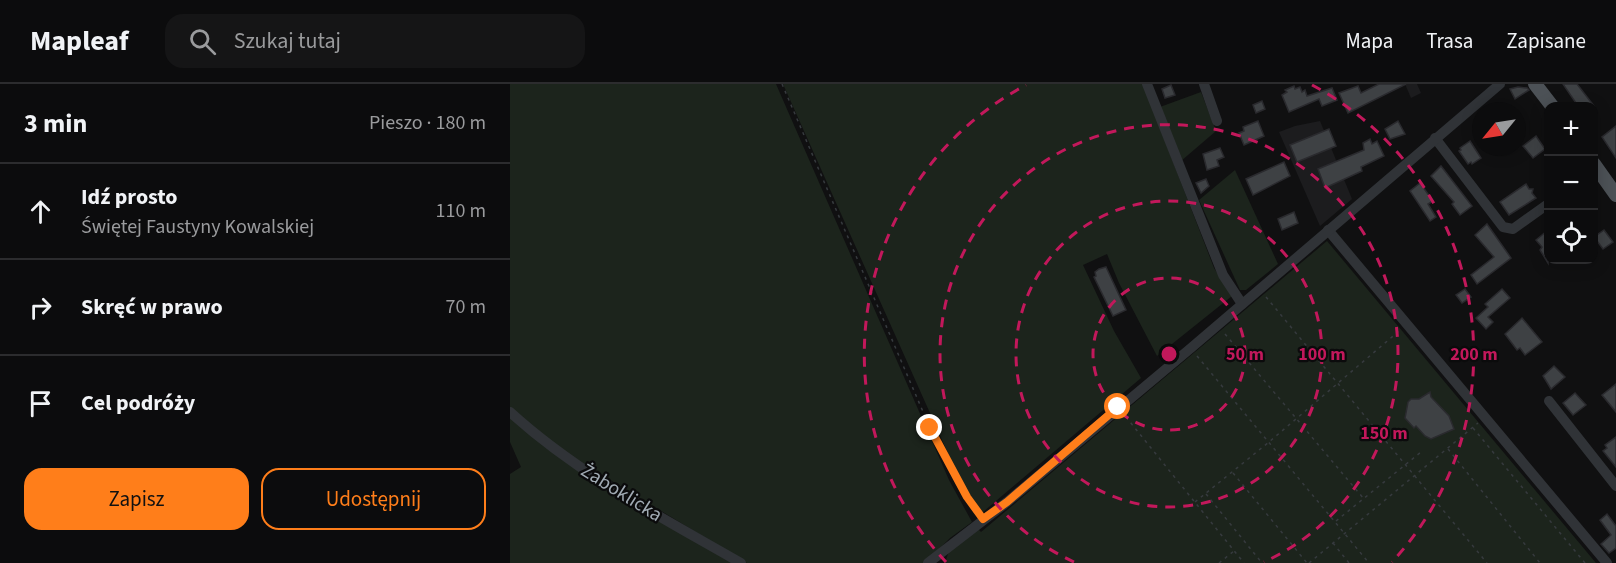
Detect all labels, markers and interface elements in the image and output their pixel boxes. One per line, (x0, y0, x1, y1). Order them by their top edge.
search box (165, 14, 585, 68)
text: Mapleaf (30, 21, 129, 61)
icon: search (186, 25, 219, 58)
text: Szukaj tutaj (234, 25, 341, 57)
text: Mapa (1345, 26, 1393, 56)
text: Trasa (1426, 26, 1473, 56)
text: Zapisane (1506, 26, 1586, 56)
north arrow (1472, 102, 1526, 156)
map controls (1544, 102, 1598, 264)
button: + (1544, 102, 1598, 156)
text: 3 min (24, 105, 87, 142)
text: Pieszo · 180 m (369, 109, 486, 137)
button: − (1544, 156, 1598, 210)
text: Idź prosto (81, 181, 178, 213)
icon: ahead (24, 195, 57, 228)
text: 110 m (436, 197, 486, 225)
button: locate (1544, 210, 1598, 264)
text: Świętej Faustyny Kowalskiej (81, 213, 314, 241)
icon: right (24, 291, 57, 324)
text: Skręć w prawo (81, 291, 223, 323)
text: 70 m (446, 293, 486, 321)
text: 50 m (1226, 342, 1264, 367)
text: 100 m (1298, 342, 1346, 367)
text: 200 m (1450, 342, 1498, 367)
centre of rings (1159, 344, 1179, 364)
icon: arrive (24, 387, 57, 420)
text: Cel podróży (81, 387, 195, 419)
route start (1104, 393, 1130, 419)
route end (916, 414, 942, 440)
text: 150 m (1360, 421, 1408, 446)
street label: Żaboklicka (575, 457, 668, 529)
button: Zapisz (24, 468, 249, 530)
button: Udostępnij (261, 468, 486, 530)

